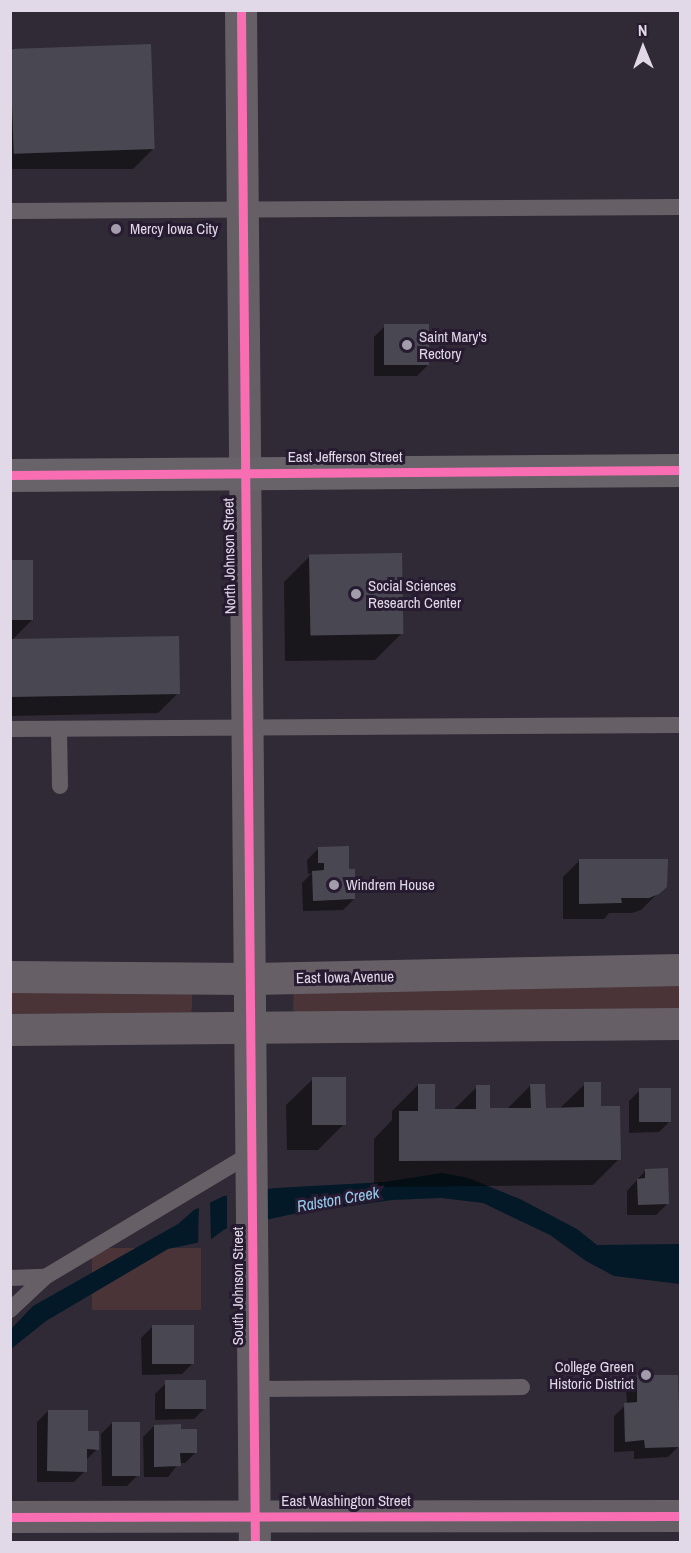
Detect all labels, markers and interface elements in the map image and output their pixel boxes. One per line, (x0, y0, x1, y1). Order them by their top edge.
north arrow (613, 18, 673, 78)
text: N (638, 19, 648, 41)
marker: Mercy Iowa City (107, 220, 125, 238)
place label: Mercy Iowa City (130, 220, 218, 238)
place label: Saint Mary's Rectory (419, 327, 487, 362)
marker: Saint Mary's Rectory (400, 338, 414, 352)
street label: East Jefferson Street (288, 448, 402, 466)
street label: North Johnson Street (219, 498, 239, 614)
place label: Social Sciences Research Center (368, 576, 461, 611)
marker: Social Sciences Research Center (349, 587, 363, 601)
place label: Windrem House (346, 876, 435, 894)
marker: Windrem House (327, 878, 341, 892)
street label: East Iowa Avenue (295, 967, 395, 987)
water label: Ralston Creek (295, 1182, 381, 1216)
street label: South Johnson Street (229, 1227, 247, 1345)
place label: College Green Historic District (549, 1357, 634, 1392)
marker: College Green Historic District (639, 1368, 653, 1382)
street label: East Washington Street (281, 1492, 411, 1510)

